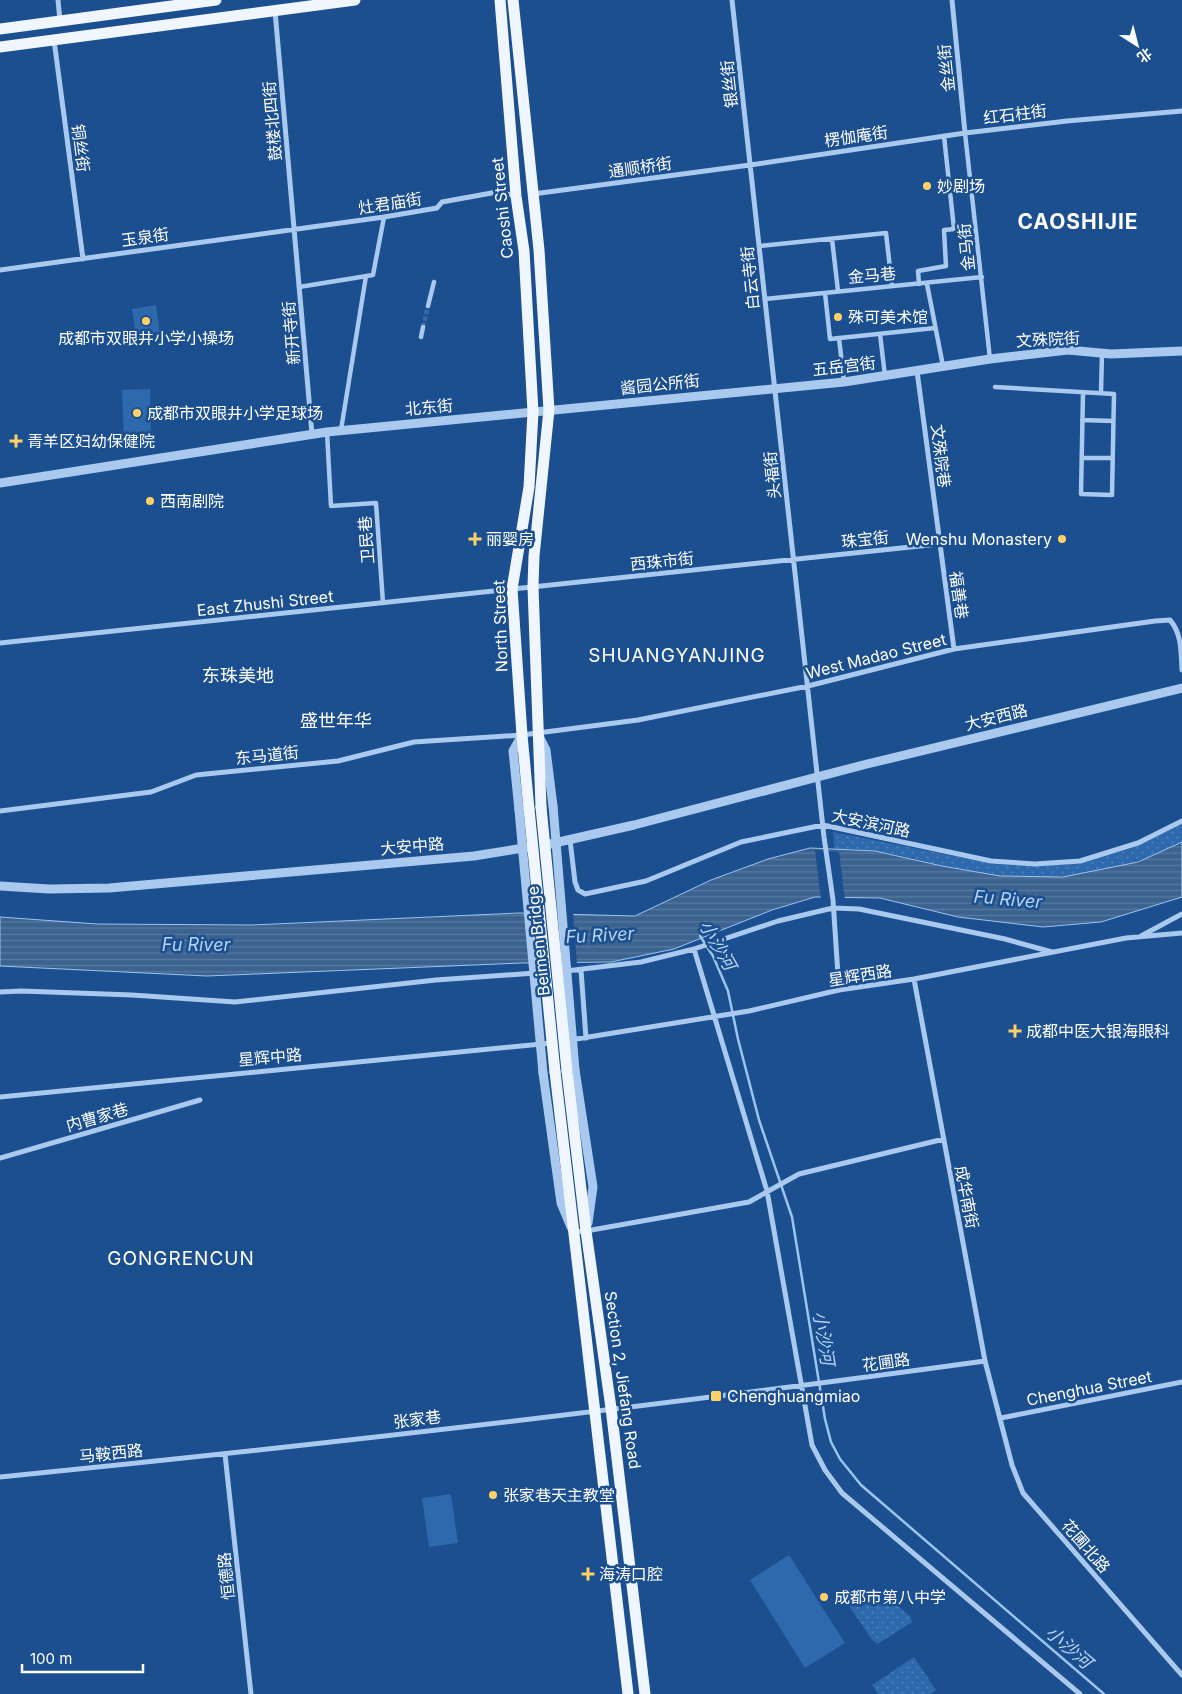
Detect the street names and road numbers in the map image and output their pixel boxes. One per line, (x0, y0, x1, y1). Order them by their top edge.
street label: 金丝街 (934, 43, 958, 93)
street label: 银丝街 (717, 59, 741, 109)
street label: 鼓楼北四街 (259, 80, 285, 162)
street label: 红石柱街 (982, 100, 1048, 128)
street label: 楞伽庵街 (823, 122, 889, 150)
street label: 铜丝街 (68, 123, 94, 173)
street label: 通顺桥街 (607, 153, 673, 181)
street label: Caoshi Street (487, 156, 517, 260)
street label: 灶君庙街 (357, 188, 423, 218)
street label: 金马街 (954, 222, 978, 272)
street label: 玉泉街 (120, 224, 170, 250)
street label: 白云寺街 (737, 245, 763, 311)
street label: 金马巷 (847, 263, 897, 287)
street label: 新开寺街 (278, 300, 304, 366)
street label: 文殊院街 (1016, 327, 1080, 351)
street label: 五岳宫街 (811, 352, 877, 380)
street label: 酱园公所街 (619, 370, 701, 398)
street label: 北东街 (404, 395, 454, 419)
street label: 文殊院巷 (927, 423, 955, 489)
street label: 头福街 (760, 450, 784, 500)
street label: 卫民巷 (354, 515, 378, 565)
street label: 珠宝街 (840, 527, 890, 551)
street label: 西珠市街 (629, 548, 695, 574)
street label: 福善巷 (946, 570, 972, 620)
street label: North Street (488, 580, 512, 672)
street label: East Zhushi Street (196, 586, 334, 620)
street label: West Madao Street (804, 629, 948, 683)
street label: 大安西路 (963, 700, 1029, 734)
street label: 东马道街 (234, 742, 300, 768)
street label: 大安滨河路 (830, 805, 912, 841)
street label: 大安中路 (379, 833, 445, 859)
street label: Beimen Bridge (522, 885, 554, 997)
street label: 星辉西路 (827, 960, 893, 990)
street label: 星辉中路 (237, 1044, 303, 1070)
street label: 内曹家巷 (63, 1099, 131, 1135)
street label: 成华南街 (951, 1164, 983, 1230)
street label: Section 2, Jiefang Road (601, 1290, 645, 1470)
street label: 花圃路 (861, 1349, 911, 1375)
street label: Chenghua Street (1025, 1366, 1153, 1410)
street label: 张家巷 (392, 1406, 442, 1432)
street label: 马鞍西路 (78, 1440, 144, 1466)
street label: 花圃北路 (1057, 1515, 1115, 1577)
street label: 恒德路 (214, 1551, 238, 1601)

